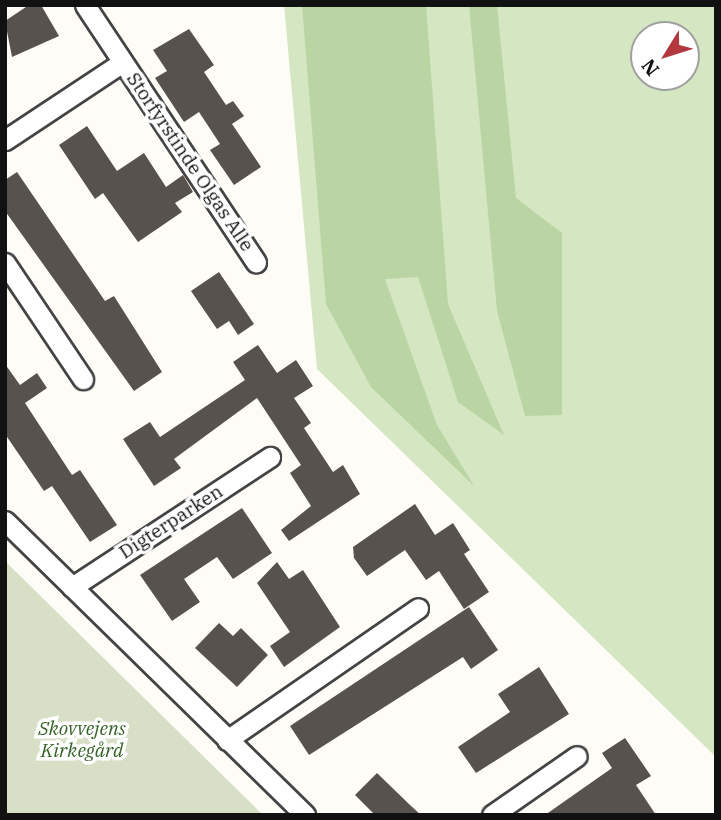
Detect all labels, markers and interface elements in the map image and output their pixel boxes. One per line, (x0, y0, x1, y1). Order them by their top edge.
north arrow (630, 21, 700, 91)
text: N (636, 54, 664, 81)
street label: Storfyrstinde Olgas Alle (122, 68, 258, 256)
street label: Digterparken (115, 480, 227, 564)
park label: Skovvejens Kirkegård (38, 718, 126, 762)

